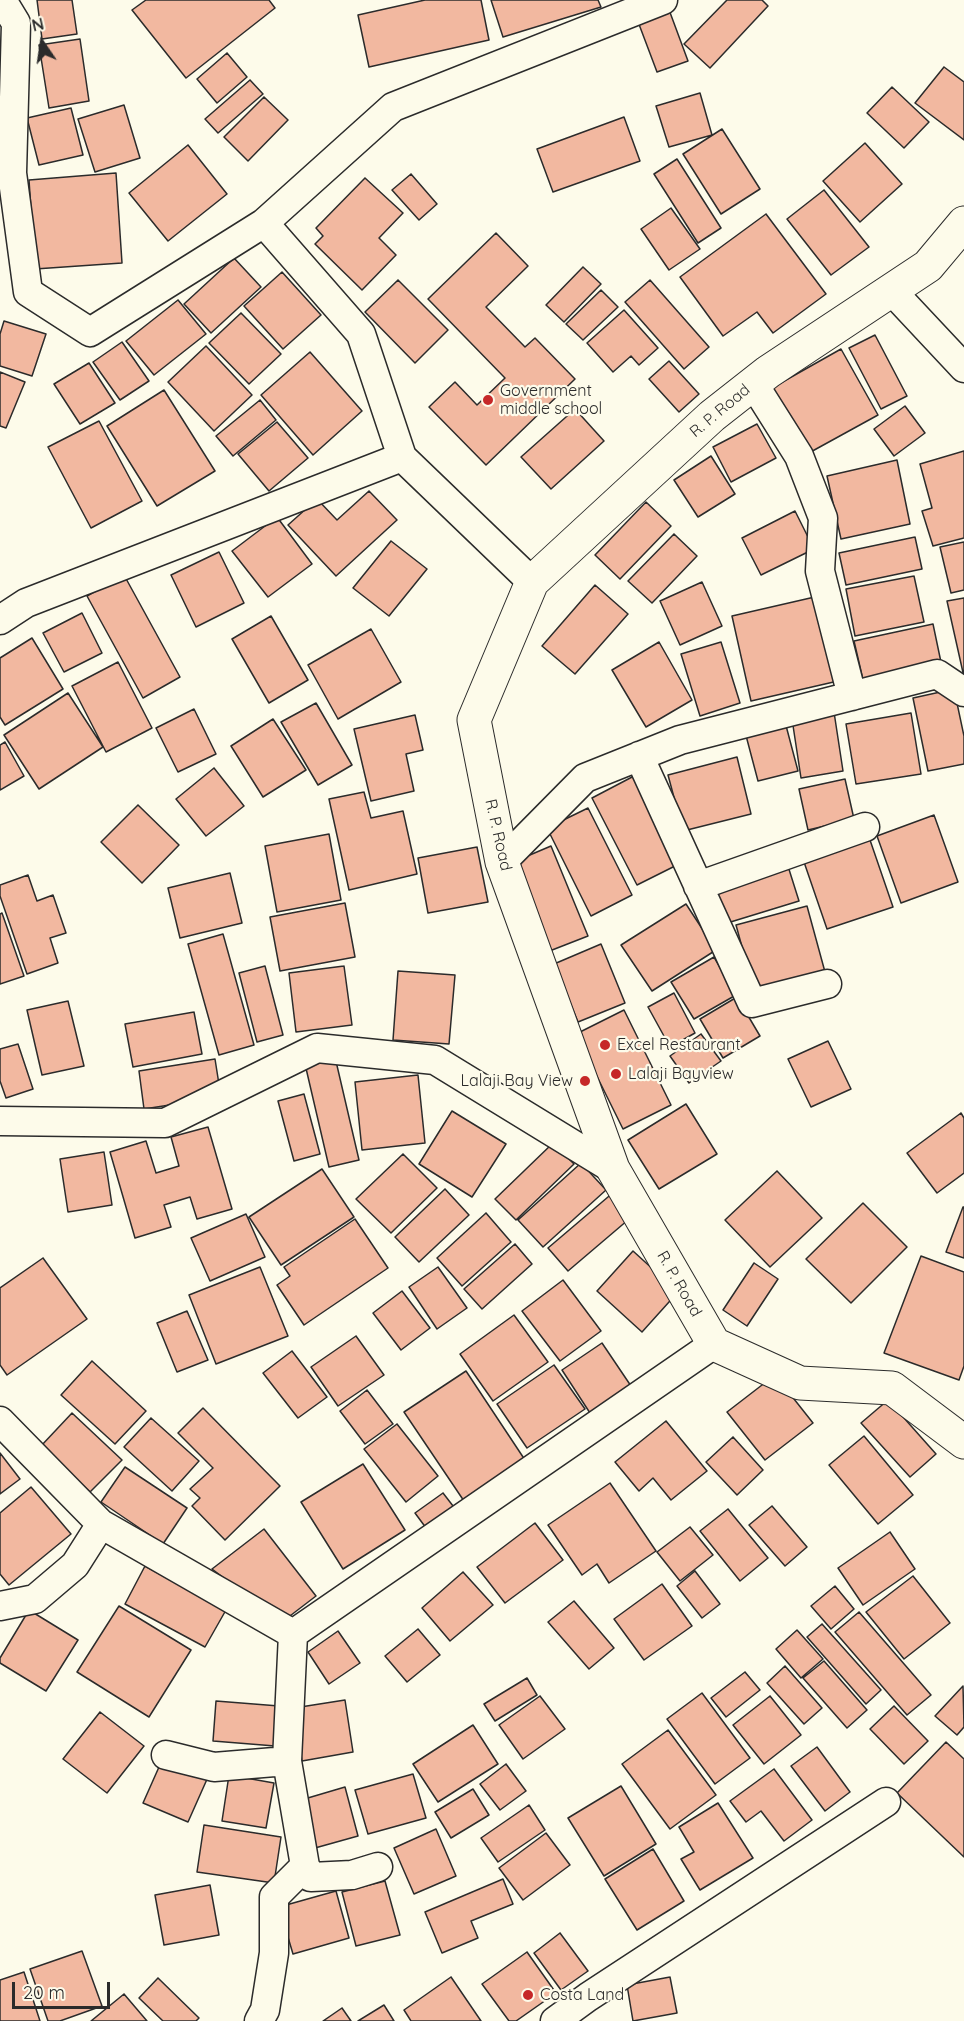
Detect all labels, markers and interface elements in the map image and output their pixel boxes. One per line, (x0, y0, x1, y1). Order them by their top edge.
north arrow (12, 12, 72, 72)
text: N (30, 13, 46, 36)
street label: R. P. Road (686, 380, 754, 442)
place label: Government middle school (500, 381, 602, 419)
marker: Government middle school (481, 393, 495, 407)
street label: R. P. Road (480, 797, 516, 873)
place label: Excel Restaurant (617, 1035, 741, 1055)
marker: Excel Restaurant (598, 1038, 612, 1052)
place label: Lalaji Bayview (628, 1064, 734, 1084)
marker: Lalaji Bayview (609, 1067, 623, 1081)
place label: Lalaji Bay View (461, 1071, 573, 1091)
marker: Lalaji Bay View (578, 1074, 592, 1088)
street label: R. P. Road (652, 1248, 706, 1320)
scale bar (15, 1970, 112, 2008)
text: 20 m (23, 1981, 65, 2004)
place label: Costa Land (540, 1985, 624, 2005)
marker: Costa Land (521, 1988, 535, 2002)

